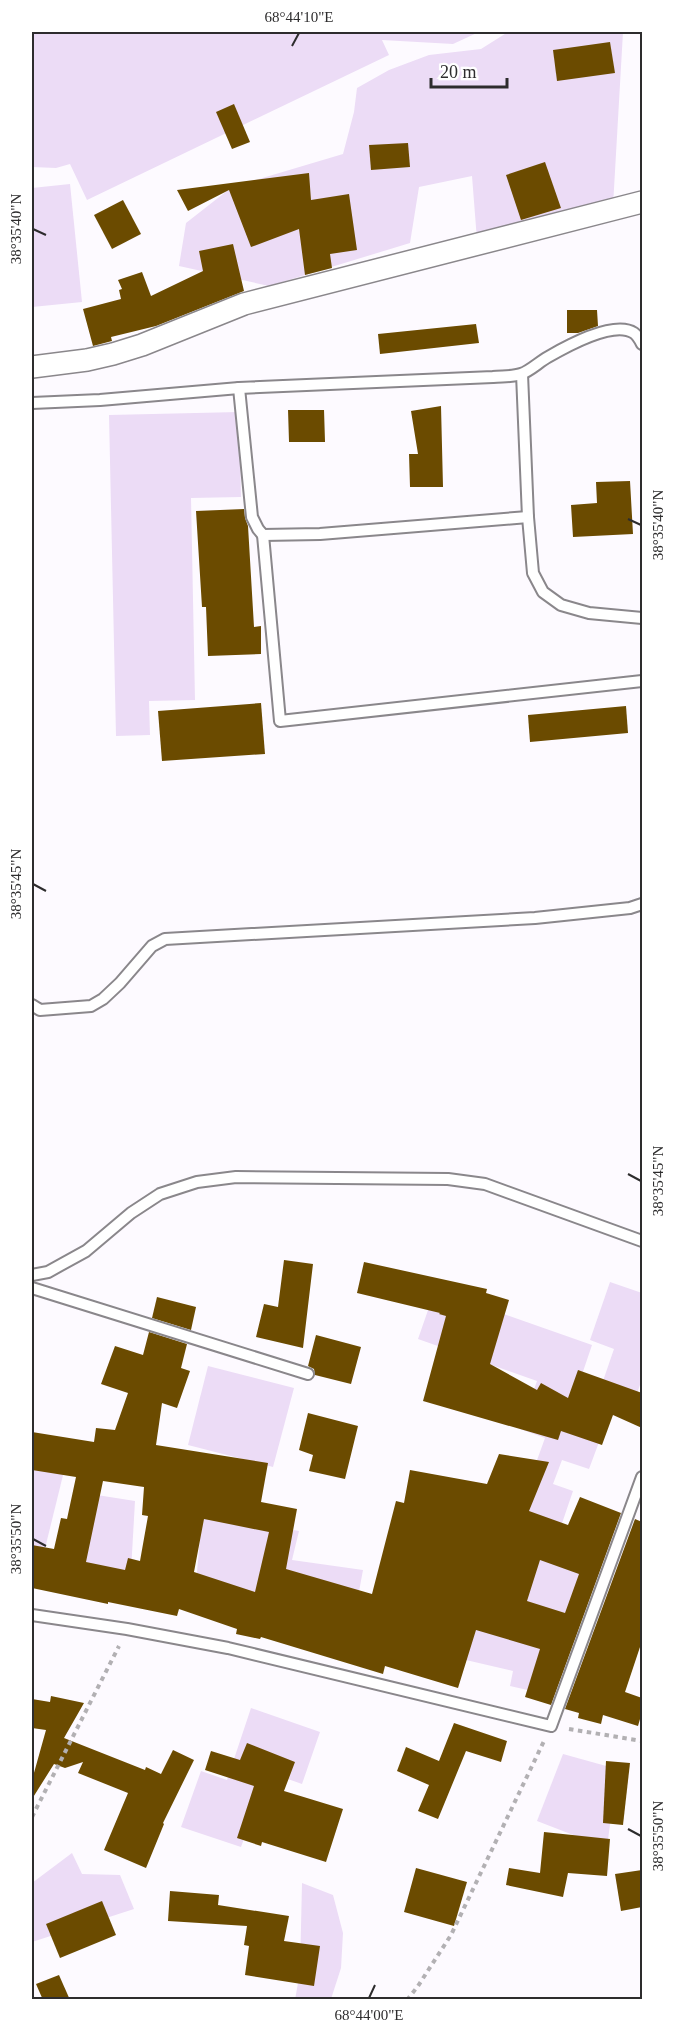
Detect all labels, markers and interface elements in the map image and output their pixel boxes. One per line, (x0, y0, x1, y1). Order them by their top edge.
text: 68°44'10"E (265, 9, 334, 25)
scale bar (431, 51, 508, 89)
text: 20 m (440, 62, 477, 82)
text: 38°35'40"N (8, 194, 24, 264)
text: 38°35'40"N (650, 490, 666, 560)
text: 38°35'45"N (8, 849, 24, 919)
text: 38°35'45"N (650, 1146, 666, 1216)
text: 38°35'50"N (8, 1504, 24, 1574)
text: 38°35'50"N (650, 1801, 666, 1871)
text: 68°44'00"E (335, 2007, 404, 2023)

